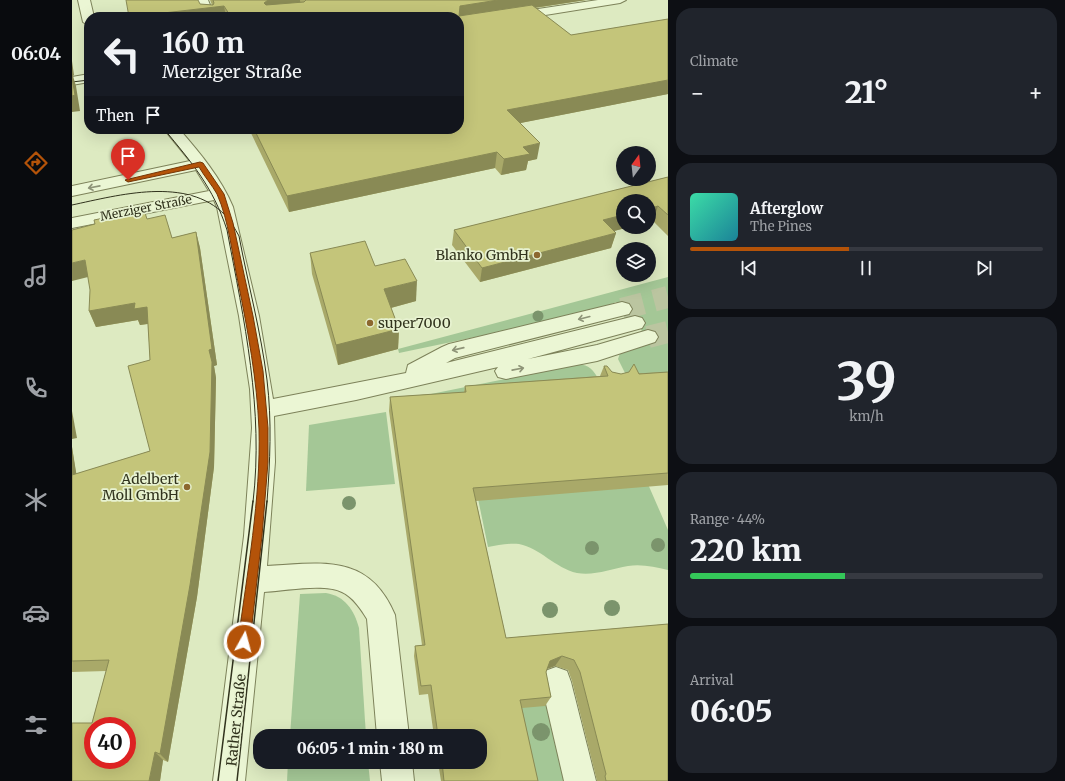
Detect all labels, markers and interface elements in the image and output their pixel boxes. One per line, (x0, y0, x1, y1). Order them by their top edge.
text: 160 m (162, 25, 244, 61)
icon: left (96, 28, 148, 80)
text: 06:04 (11, 42, 61, 65)
text: Climate (690, 53, 738, 70)
text: Merziger Straße (162, 60, 302, 83)
text: 21° (845, 73, 888, 111)
text: − (690, 79, 705, 107)
text: + (1028, 79, 1043, 107)
icon: arrive (142, 104, 164, 126)
text: Then (96, 106, 134, 125)
pin (111, 139, 145, 180)
icon: arrive (117, 145, 139, 167)
north arrow (616, 146, 656, 186)
map controls (616, 146, 656, 282)
icon: directions (22, 149, 50, 177)
one-way arrow (88, 183, 101, 191)
street label: Merziger Straße (99, 191, 193, 224)
button: search (616, 194, 656, 234)
text: Afterglow (750, 199, 823, 218)
text: The Pines (750, 218, 812, 235)
button: layers (616, 242, 656, 282)
place label: Blanko GmbH (436, 246, 529, 264)
marker: Blanko GmbH (532, 250, 542, 260)
icon: previous (738, 257, 760, 279)
icon: pause (855, 257, 877, 279)
icon: next (973, 257, 995, 279)
icon: music (22, 262, 50, 290)
place label: super7000 (378, 314, 451, 332)
one-way arrow (578, 315, 591, 323)
marker: super7000 (365, 318, 375, 328)
one-way arrow (452, 346, 465, 354)
text: 39 (836, 349, 897, 414)
one-way arrow (511, 364, 524, 372)
icon: phone (22, 374, 50, 402)
text: km/h (849, 408, 884, 425)
place label: Adelbert Moll GmbH (102, 470, 180, 504)
marker: Adelbert Moll GmbH (182, 482, 192, 492)
icon: climate (22, 486, 50, 514)
text: Range · 44% (690, 511, 765, 528)
text: 220 km (690, 531, 802, 569)
icon: car (22, 599, 50, 627)
position arrow (223, 621, 265, 663)
text: Arrival (690, 672, 733, 689)
street label: Rather Straße (222, 673, 250, 767)
text: 06:05 (690, 692, 773, 730)
icon: filters (22, 711, 50, 739)
speed limit sign: 40 (84, 717, 136, 769)
text: 06:05 · 1 min · 180 m (297, 739, 443, 758)

